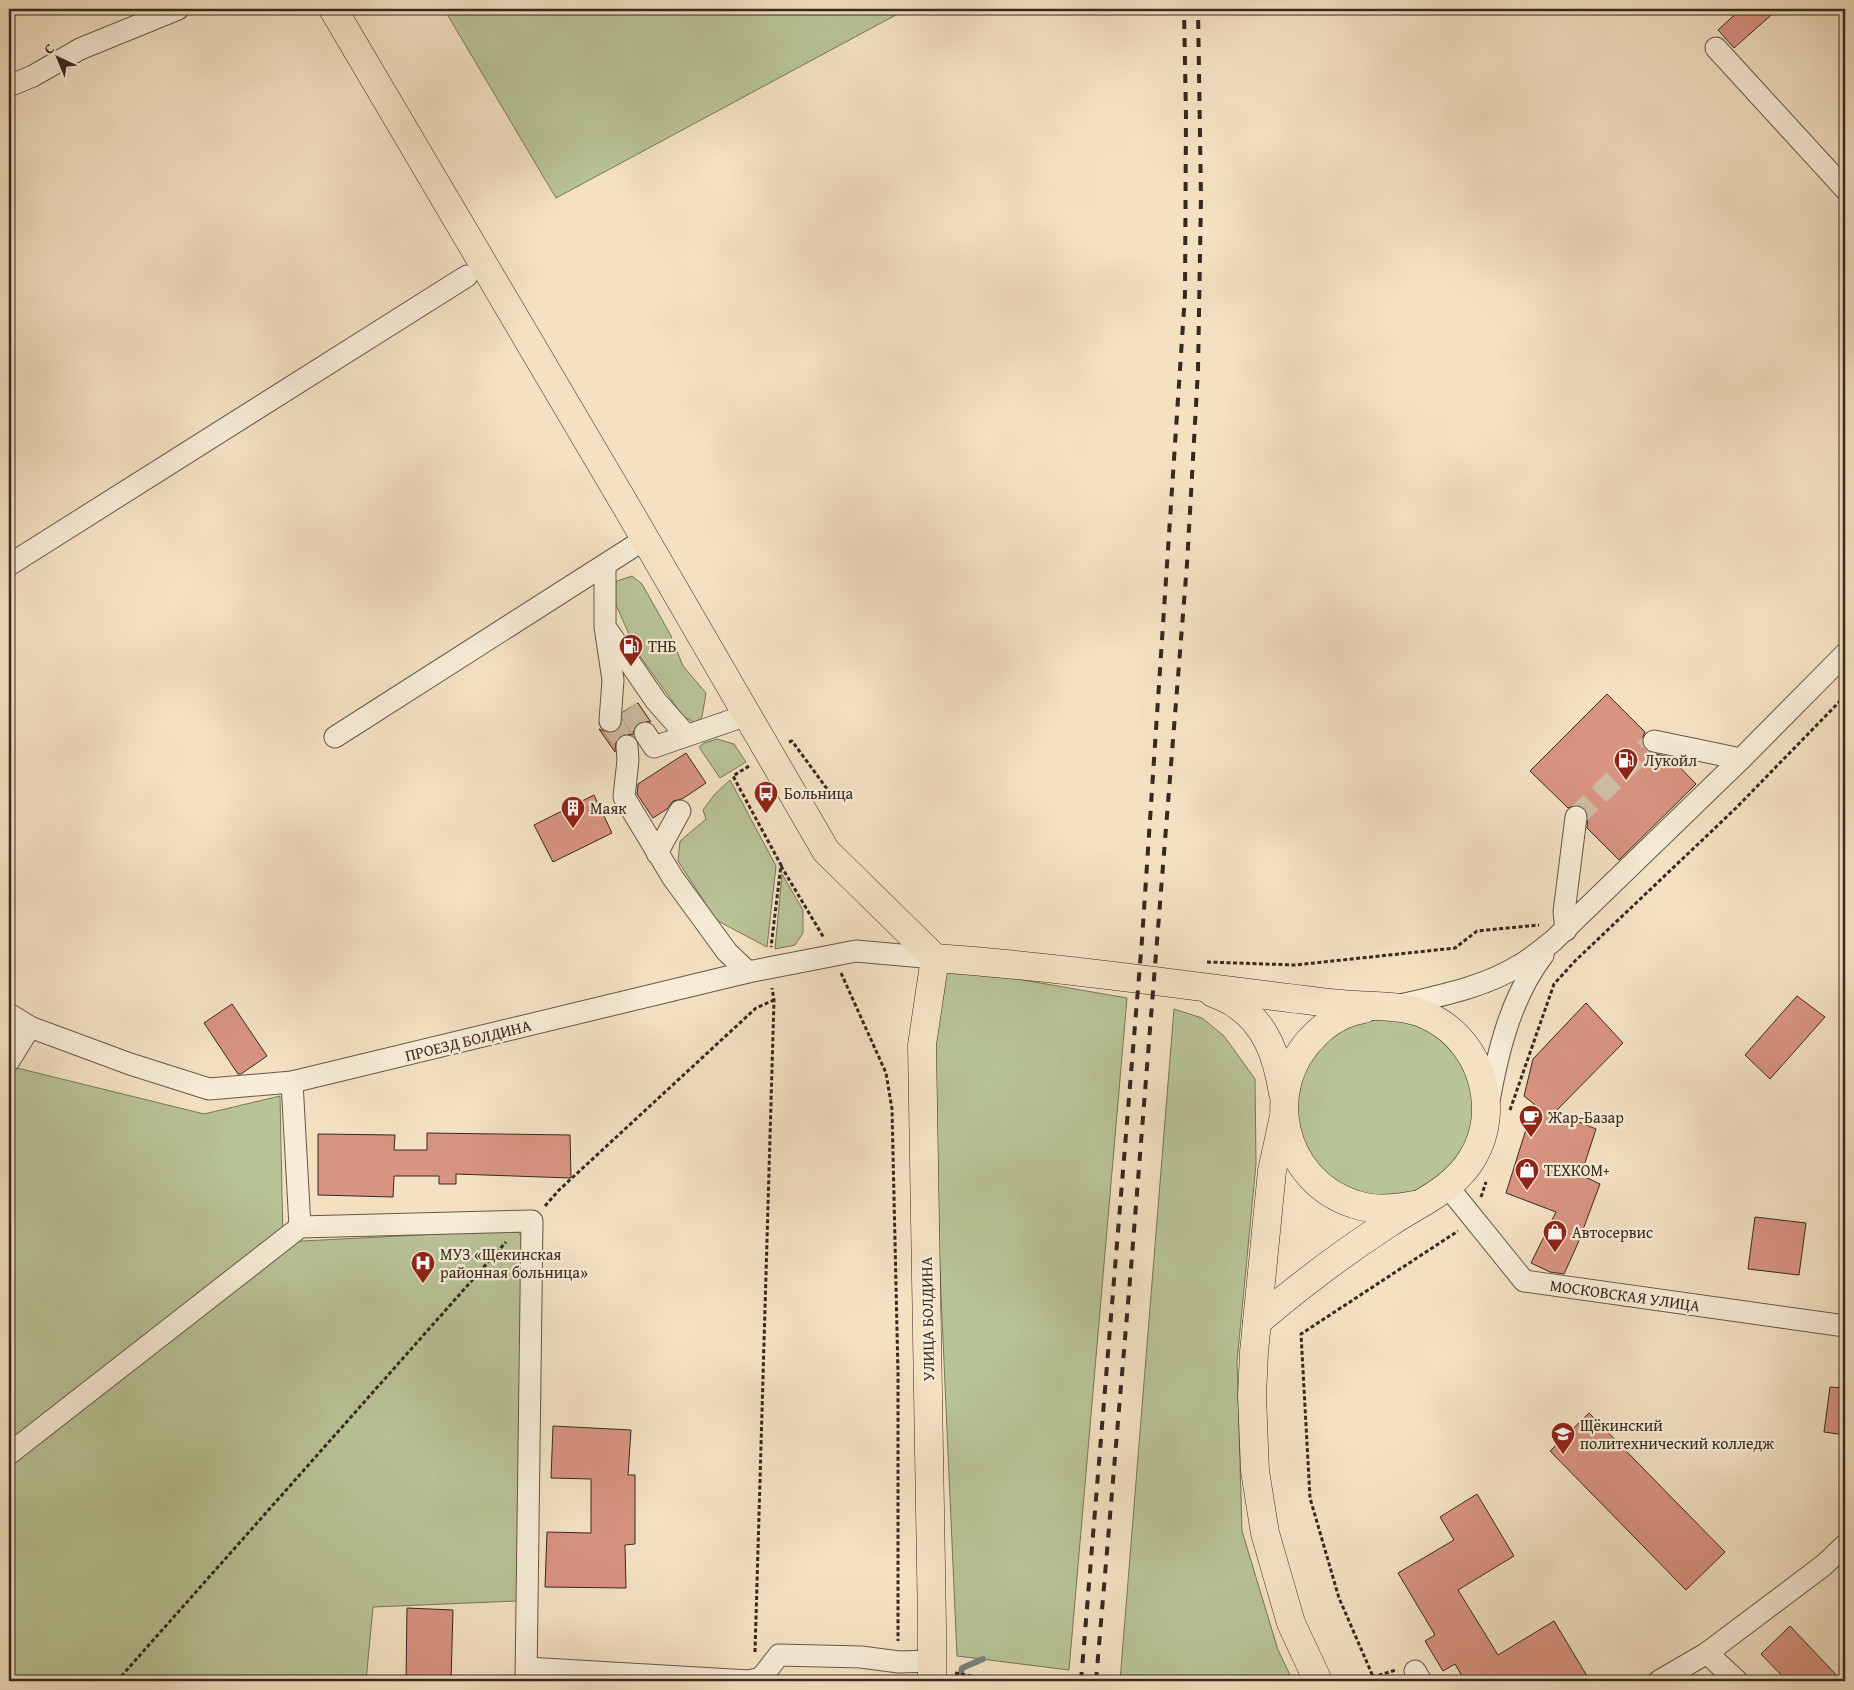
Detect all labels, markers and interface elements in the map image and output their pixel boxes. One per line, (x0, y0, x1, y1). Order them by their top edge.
north arrow (32, 32, 82, 82)
text: С (39, 39, 59, 59)
fuel station icon: ТНБ (618, 633, 644, 667)
place label: ТНБ (648, 634, 677, 658)
fuel station icon: Лукойл (1613, 747, 1639, 781)
place label: Лукойл (1644, 748, 1697, 772)
bus stop icon: Больница (753, 780, 779, 814)
place label: Больница (784, 781, 853, 805)
building icon: Маяк (560, 795, 586, 829)
place label: Маяк (590, 796, 627, 820)
street label: ПРОЕЗД БОЛДИНА (402, 1013, 534, 1067)
cafe icon: Жар-Базар (1518, 1104, 1544, 1138)
place label: Жар-Базар (1547, 1105, 1624, 1129)
shop icon: ТЕХКОМ+ (1514, 1157, 1540, 1191)
place label: ТЕХКОМ+ (1544, 1158, 1610, 1182)
shop icon: Автосервис (1542, 1219, 1568, 1253)
place label: Автосервис (1572, 1220, 1653, 1244)
place label: МУЗ «Щекинская районная больница» (440, 1242, 588, 1284)
hospital icon: МУЗ «Щекинская районная больница» (410, 1250, 436, 1284)
street label: УЛИЦА БОЛДИНА (914, 1256, 940, 1381)
street label: МОСКОВСКАЯ УЛИЦА (1548, 1273, 1702, 1317)
place label: Щёкинский политехнический колледж (1580, 1413, 1774, 1455)
school or university icon: Щёкинский политехнический колледж (1550, 1421, 1576, 1455)

